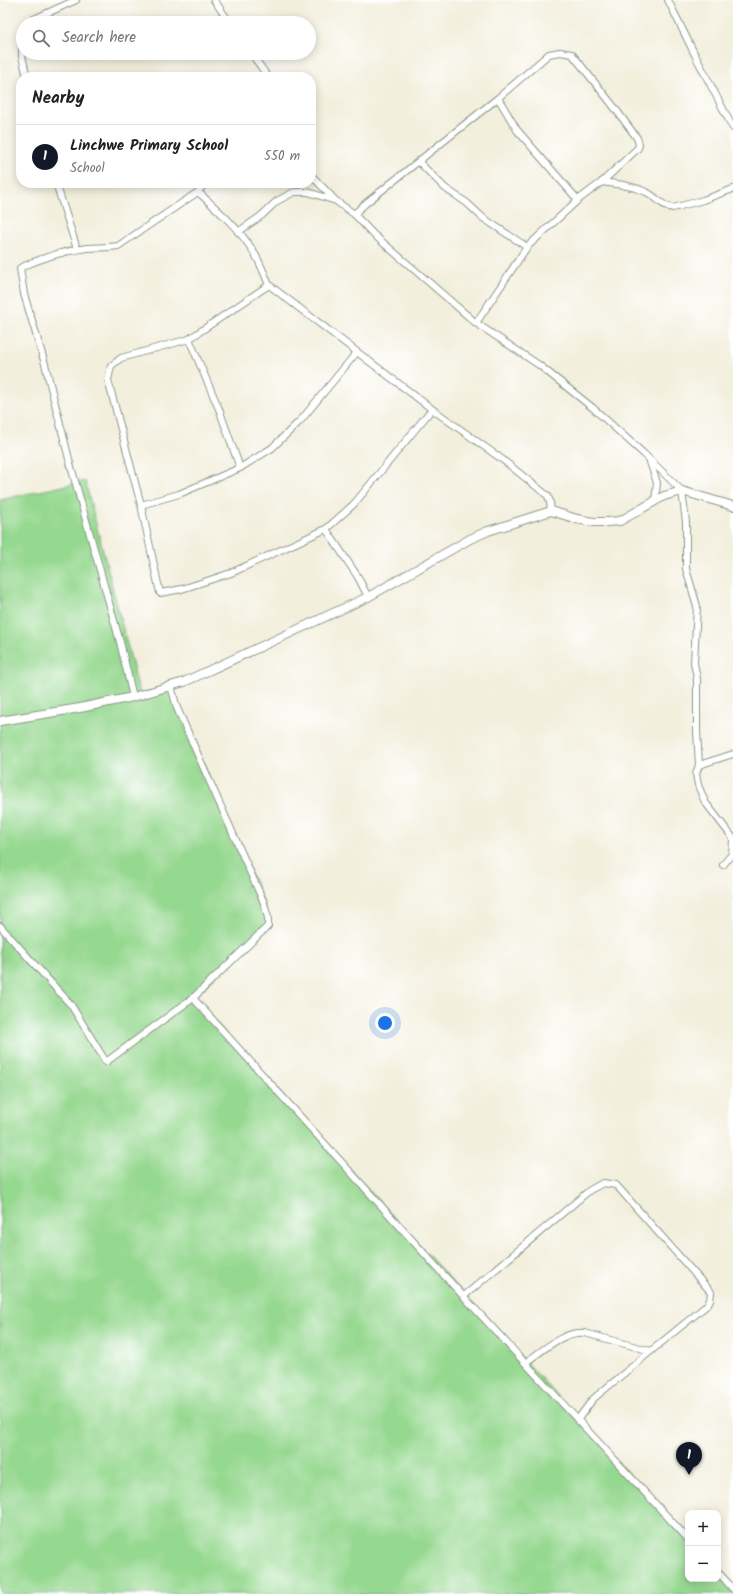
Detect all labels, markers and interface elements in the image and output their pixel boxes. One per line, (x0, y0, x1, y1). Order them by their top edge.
search box (16, 16, 316, 60)
text: Search here (62, 26, 136, 50)
icon: search (30, 27, 52, 49)
text: Nearby (32, 85, 84, 112)
text: Linchwe Primary School (70, 134, 228, 158)
text: 1 (43, 146, 47, 167)
text: 550 m (264, 146, 300, 167)
text: School (70, 158, 105, 179)
your location (375, 1013, 395, 1033)
pin: 1 (676, 1442, 702, 1475)
map controls (685, 1510, 721, 1582)
button: + (685, 1510, 721, 1546)
button: − (685, 1546, 721, 1582)

